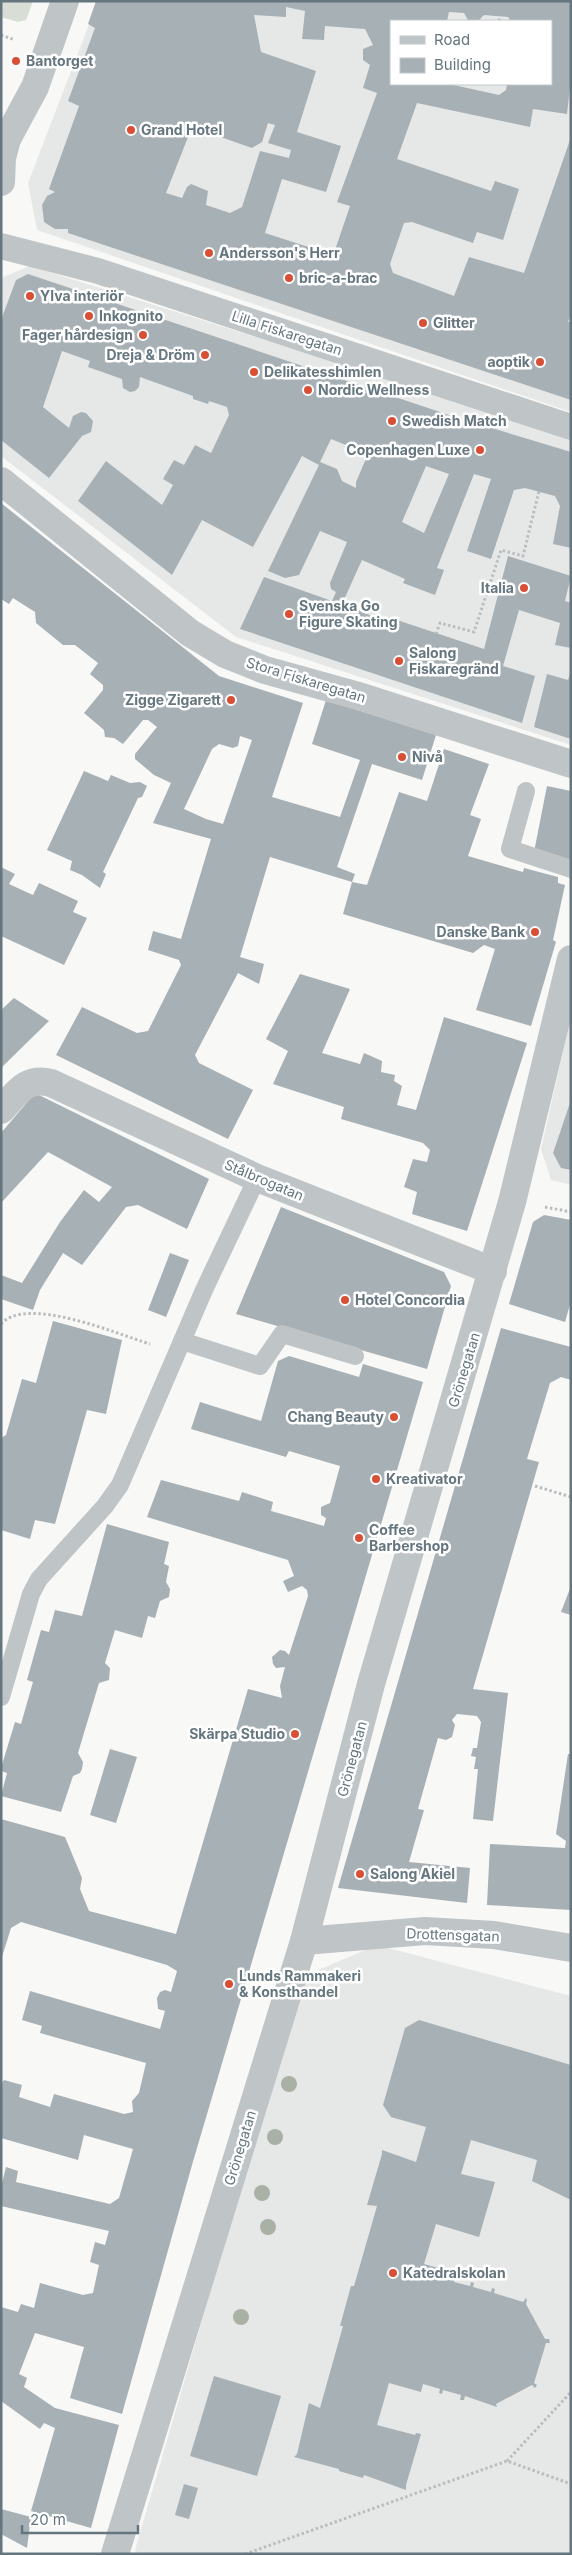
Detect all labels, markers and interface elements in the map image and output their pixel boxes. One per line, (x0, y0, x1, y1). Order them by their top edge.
legend (390, 20, 552, 85)
text: Road (434, 30, 470, 49)
place label: Bantorget (26, 52, 93, 69)
marker: Bantorget (10, 55, 22, 67)
text: Building (434, 55, 491, 74)
place label: Grand Hotel (141, 121, 222, 138)
marker: Grand Hotel (125, 124, 137, 136)
place label: Andersson's Herr (219, 244, 340, 261)
marker: Andersson's Herr (203, 247, 215, 259)
place label: bric-a-brac (299, 269, 378, 286)
marker: bric-a-brac (283, 272, 295, 284)
place label: Ylva interiör (40, 287, 124, 304)
marker: Ylva interiör (24, 290, 36, 302)
place label: Inkognito (99, 307, 163, 324)
street label: Lilla Fiskaregatan (230, 307, 344, 358)
marker: Inkognito (83, 310, 95, 322)
place label: Glitter (433, 314, 475, 331)
marker: Glitter (417, 317, 429, 329)
place label: Fager hårdesign (22, 326, 133, 343)
marker: Fager hårdesign (137, 329, 149, 341)
place label: Dreja & Dröm (106, 346, 195, 363)
marker: Dreja & Dröm (199, 349, 211, 361)
place label: aoptik (487, 353, 531, 370)
marker: aoptik (534, 356, 546, 368)
place label: Delikatesshimlen (264, 363, 381, 380)
marker: Delikatesshimlen (248, 366, 260, 378)
place label: Nordic Wellness (318, 381, 429, 398)
marker: Nordic Wellness (302, 384, 314, 396)
place label: Swedish Match (402, 412, 507, 429)
marker: Swedish Match (386, 415, 398, 427)
place label: Copenhagen Luxe (346, 441, 470, 458)
marker: Copenhagen Luxe (474, 444, 486, 456)
place label: Italia (481, 579, 514, 596)
marker: Italia (518, 582, 530, 594)
place label: Svenska Go Figure Skating (299, 597, 398, 630)
marker: Svenska Go Figure Skating (283, 608, 295, 620)
place label: Salong Fiskaregränd (409, 644, 499, 677)
street label: Stora Fiskaregatan (244, 653, 368, 706)
marker: Salong Fiskaregränd (393, 655, 405, 667)
place label: Zigge Zigarett (125, 691, 221, 708)
marker: Zigge Zigarett (225, 694, 237, 706)
place label: Nivå (412, 748, 443, 765)
marker: Nivå (396, 751, 408, 763)
place label: Danske Bank (437, 923, 526, 940)
marker: Danske Bank (529, 926, 541, 938)
street label: Stålbrogatan (222, 1155, 306, 1204)
place label: Hotel Concordia (355, 1291, 465, 1308)
marker: Hotel Concordia (339, 1294, 351, 1306)
street label: Grönegatan (444, 1330, 483, 1409)
place label: Chang Beauty (287, 1408, 385, 1425)
marker: Chang Beauty (388, 1411, 400, 1423)
place label: Kreativator (386, 1470, 463, 1487)
marker: Kreativator (370, 1473, 382, 1485)
place label: Coffee Barbershop (369, 1521, 449, 1554)
marker: Coffee Barbershop (353, 1532, 365, 1544)
street label: Grönegatan (333, 1719, 370, 1799)
place label: Skärpa Studio (189, 1725, 285, 1742)
marker: Skärpa Studio (289, 1728, 301, 1740)
place label: Salong Akiel (370, 1865, 455, 1882)
marker: Salong Akiel (354, 1868, 366, 1880)
street label: Drottensgatan (406, 1924, 500, 1945)
place label: Lunds Rammakeri & Konsthandel (239, 1967, 361, 2000)
marker: Lunds Rammakeri & Konsthandel (223, 1978, 235, 1990)
street label: Grönegatan (220, 2108, 259, 2187)
place label: Katedralskolan (403, 2264, 506, 2281)
marker: Katedralskolan (387, 2267, 399, 2279)
scale bar (22, 2502, 139, 2534)
text: 20 m (30, 2510, 66, 2529)

